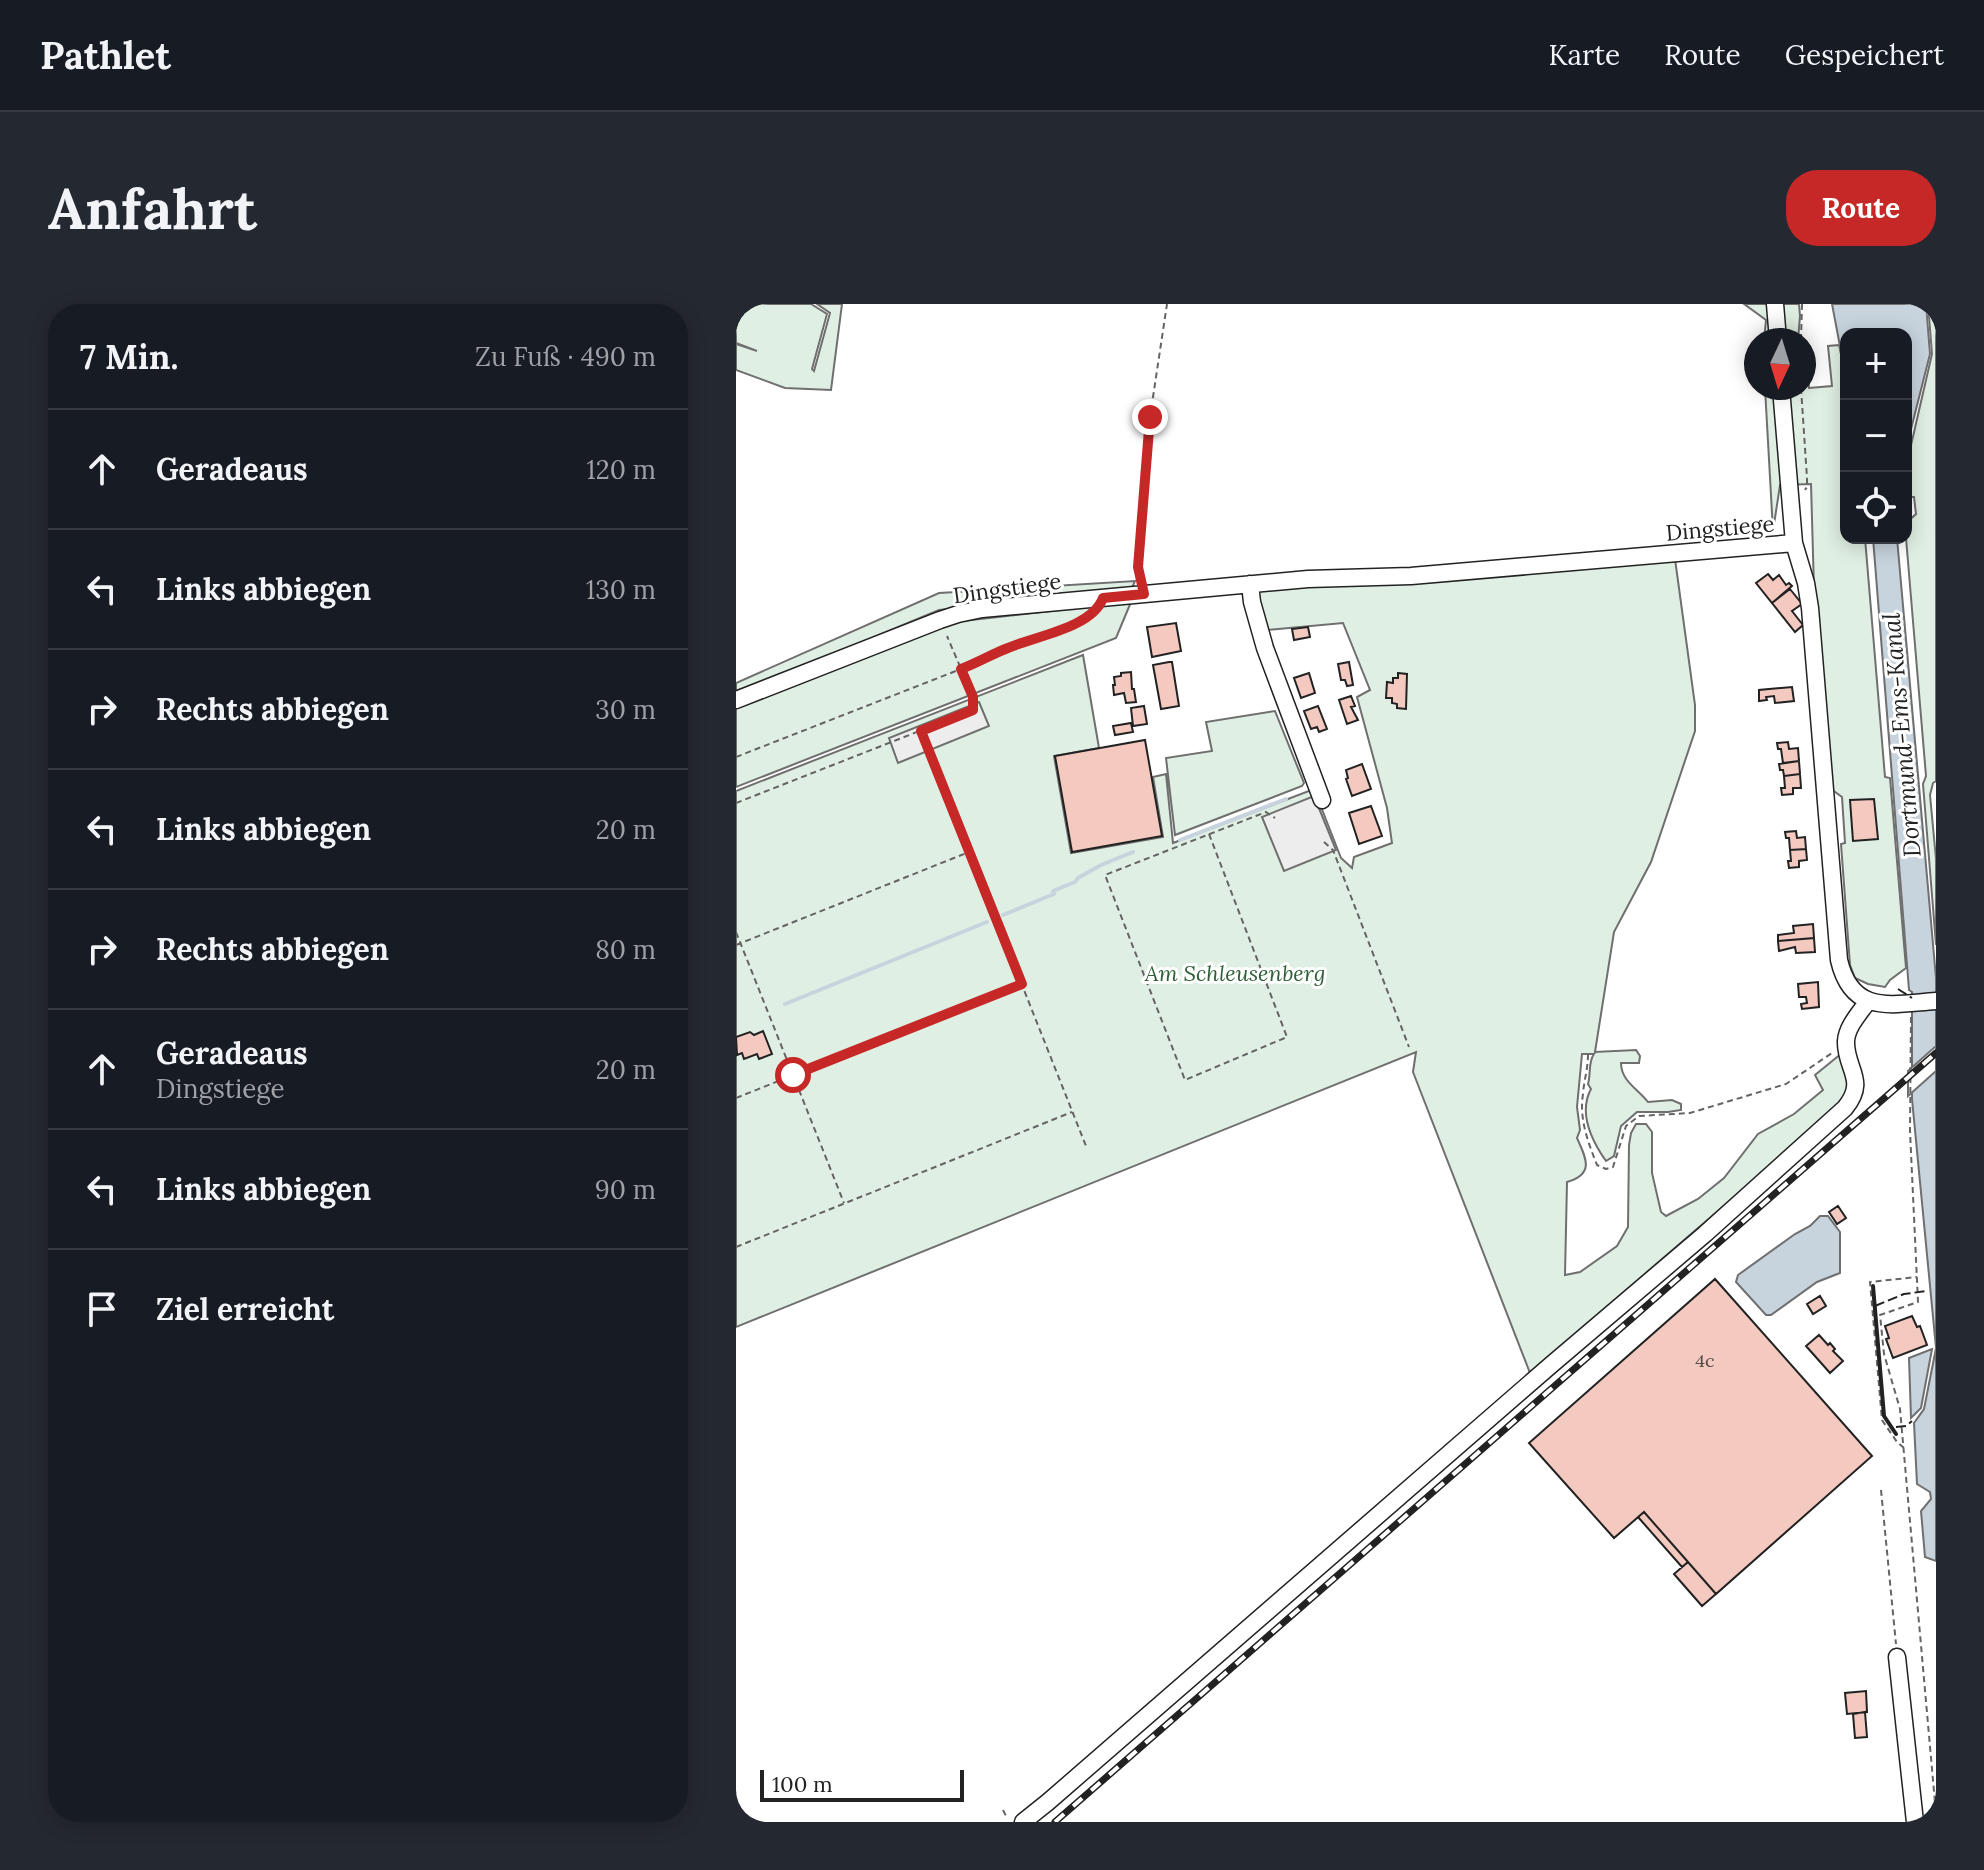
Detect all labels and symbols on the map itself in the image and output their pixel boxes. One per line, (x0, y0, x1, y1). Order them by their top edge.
north arrow (1744, 328, 1816, 400)
route end (1132, 399, 1168, 435)
street label: Dingstiege (1665, 509, 1776, 547)
street label: Dingstiege (951, 567, 1063, 609)
water label: Dortmund-Ems-Kanal (1875, 611, 1928, 858)
park label: Am Schleusenberg (1144, 959, 1325, 987)
route start (775, 1057, 811, 1093)
house number: 4c (1695, 1349, 1715, 1372)
scale bar (760, 1766, 964, 1802)

